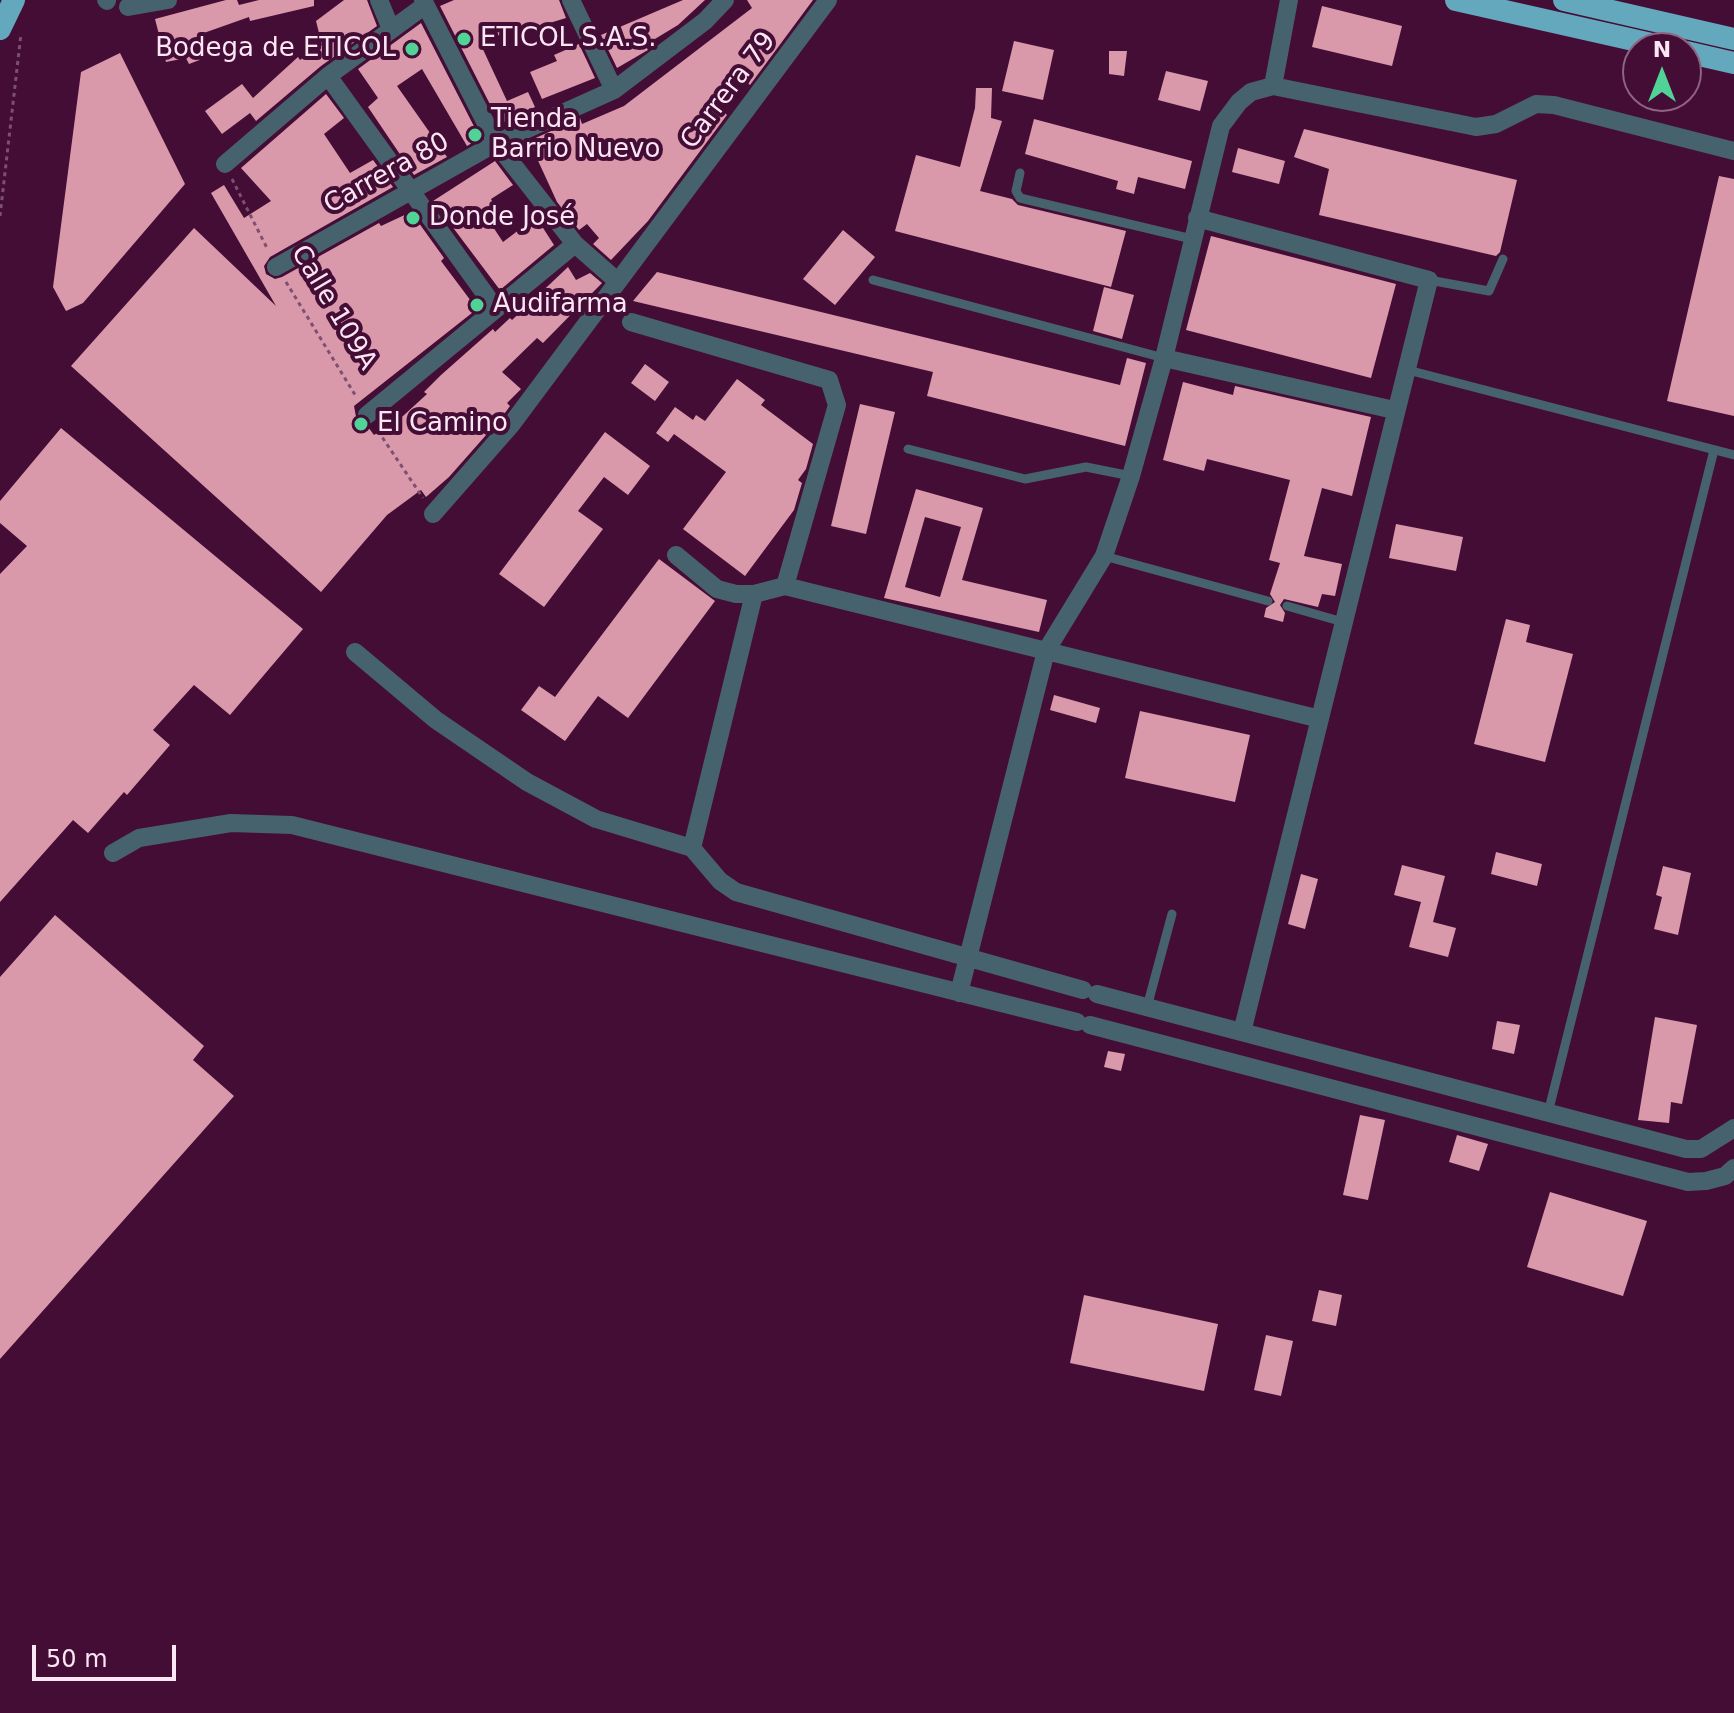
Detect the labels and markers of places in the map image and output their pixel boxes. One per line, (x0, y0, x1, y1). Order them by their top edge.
place label: ETICOL S.A.S. (480, 23, 656, 55)
marker: ETICOL S.A.S. (455, 30, 473, 48)
place label: Bodega de ETICOL (155, 33, 396, 65)
marker: Bodega de ETICOL (403, 40, 421, 58)
place label: Tienda Barrio Nuevo (491, 104, 660, 166)
marker: Tienda Barrio Nuevo (466, 126, 484, 144)
place label: Donde José (429, 202, 575, 234)
marker: Donde José (404, 209, 422, 227)
place label: Audifarma (493, 289, 628, 321)
marker: Audifarma (468, 296, 486, 314)
place label: El Camino (377, 408, 508, 440)
marker: El Camino (352, 415, 370, 433)

